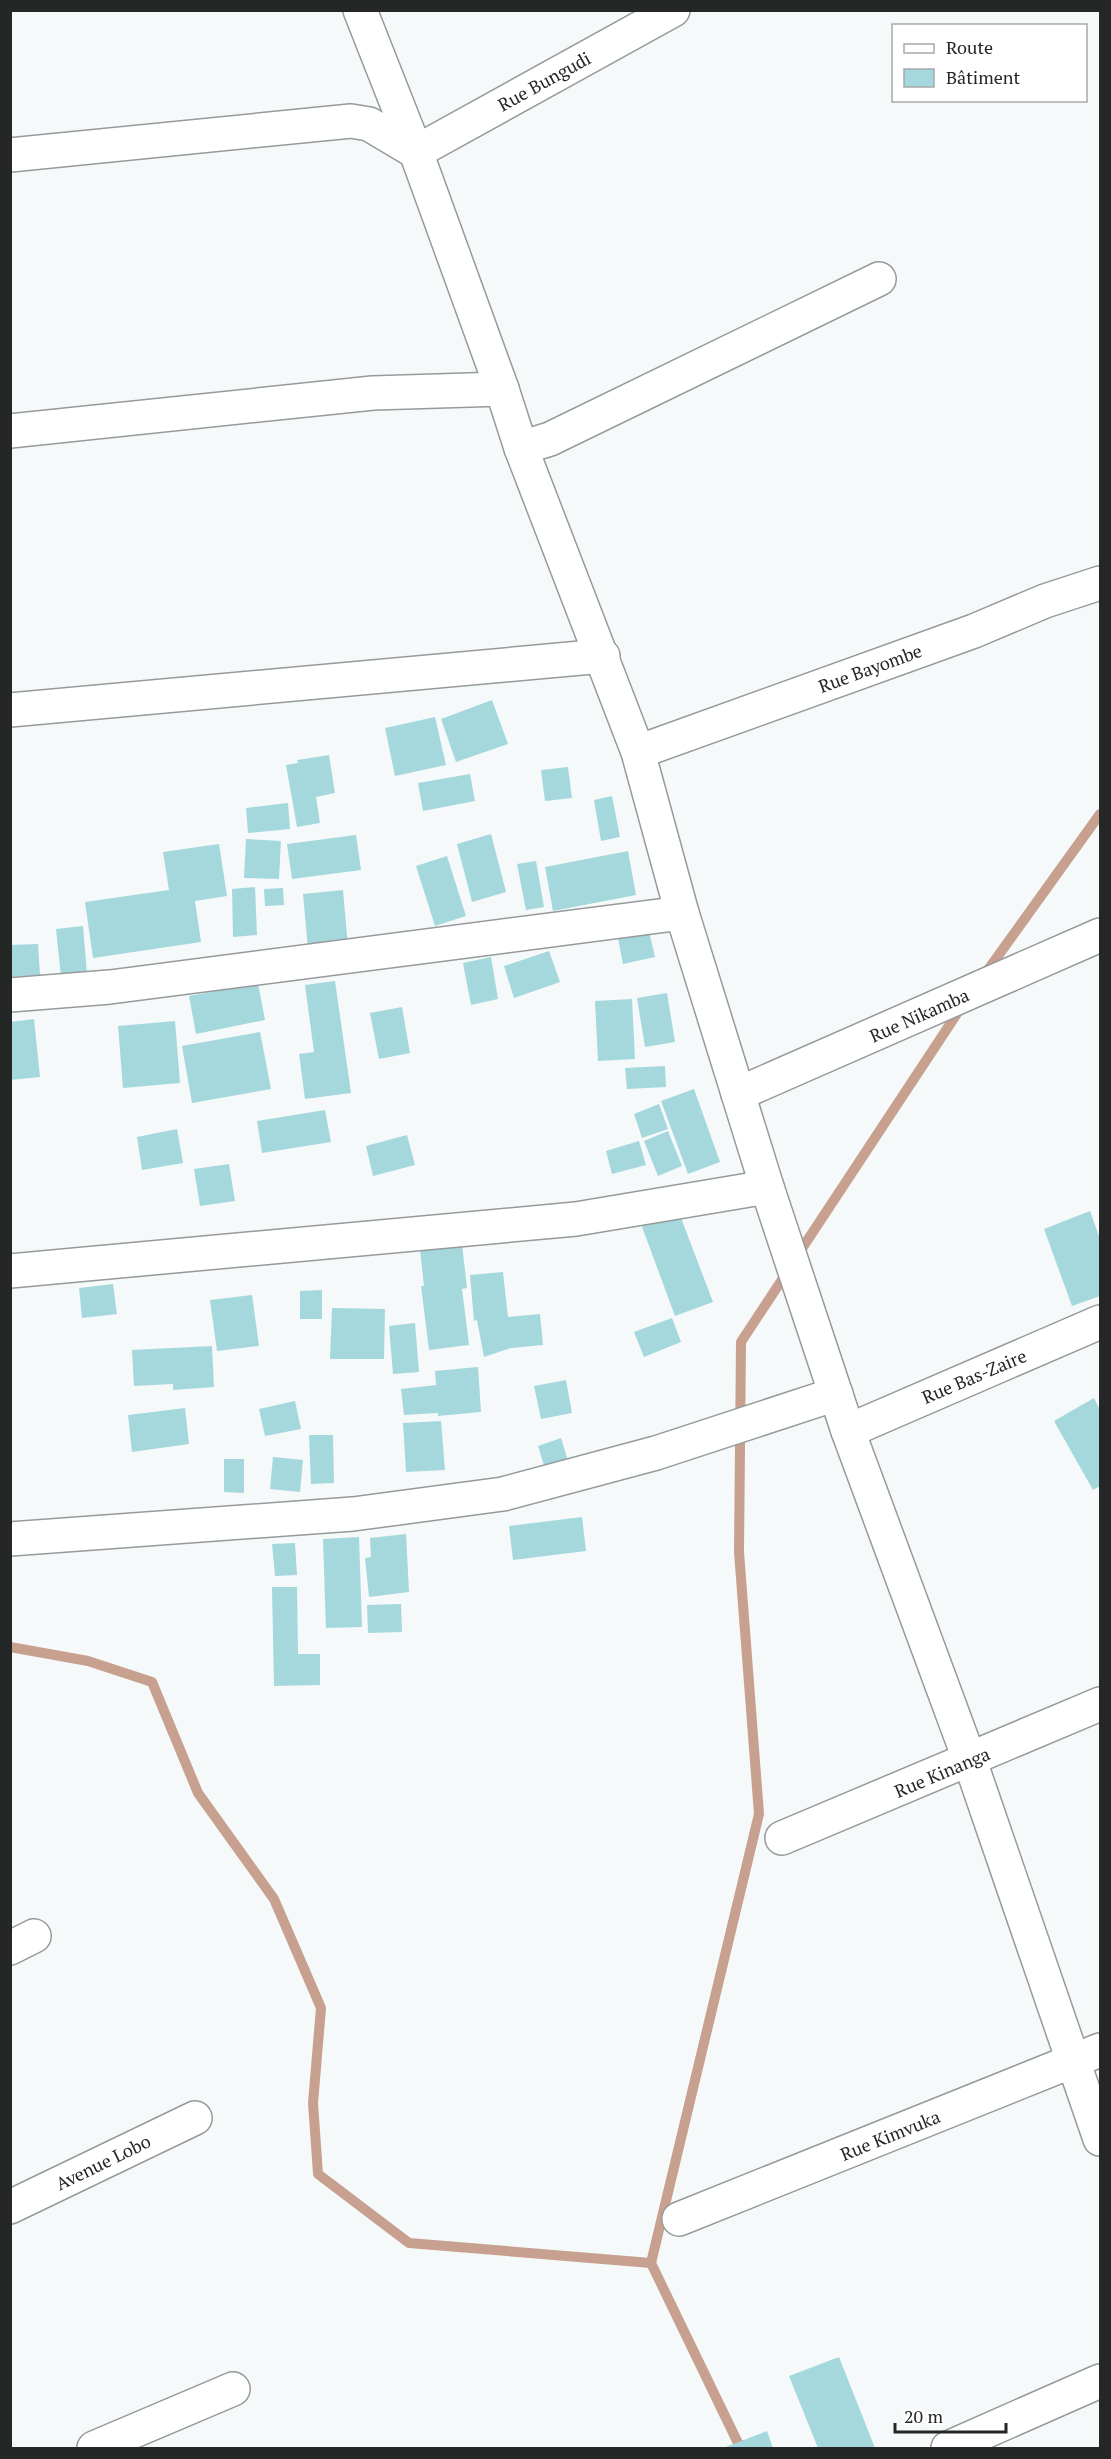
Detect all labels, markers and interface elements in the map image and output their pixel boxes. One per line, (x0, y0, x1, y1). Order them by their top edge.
legend (892, 24, 1087, 102)
text: Route (946, 35, 993, 59)
street label: Rue Bungudi (493, 46, 595, 116)
text: Bâtiment (946, 65, 1021, 89)
street label: Rue Bayombe (815, 638, 925, 698)
street label: Rue Nikamba (865, 982, 973, 1048)
street label: Rue Bas-Zaire (918, 1343, 1030, 1409)
street label: Rue Kinanga (891, 1741, 993, 1803)
street label: Rue Kimvuka (837, 2104, 943, 2166)
street label: Avenue Lobo (51, 2129, 155, 2195)
scale bar (895, 2396, 1006, 2434)
text: 20 m (904, 2404, 944, 2428)

